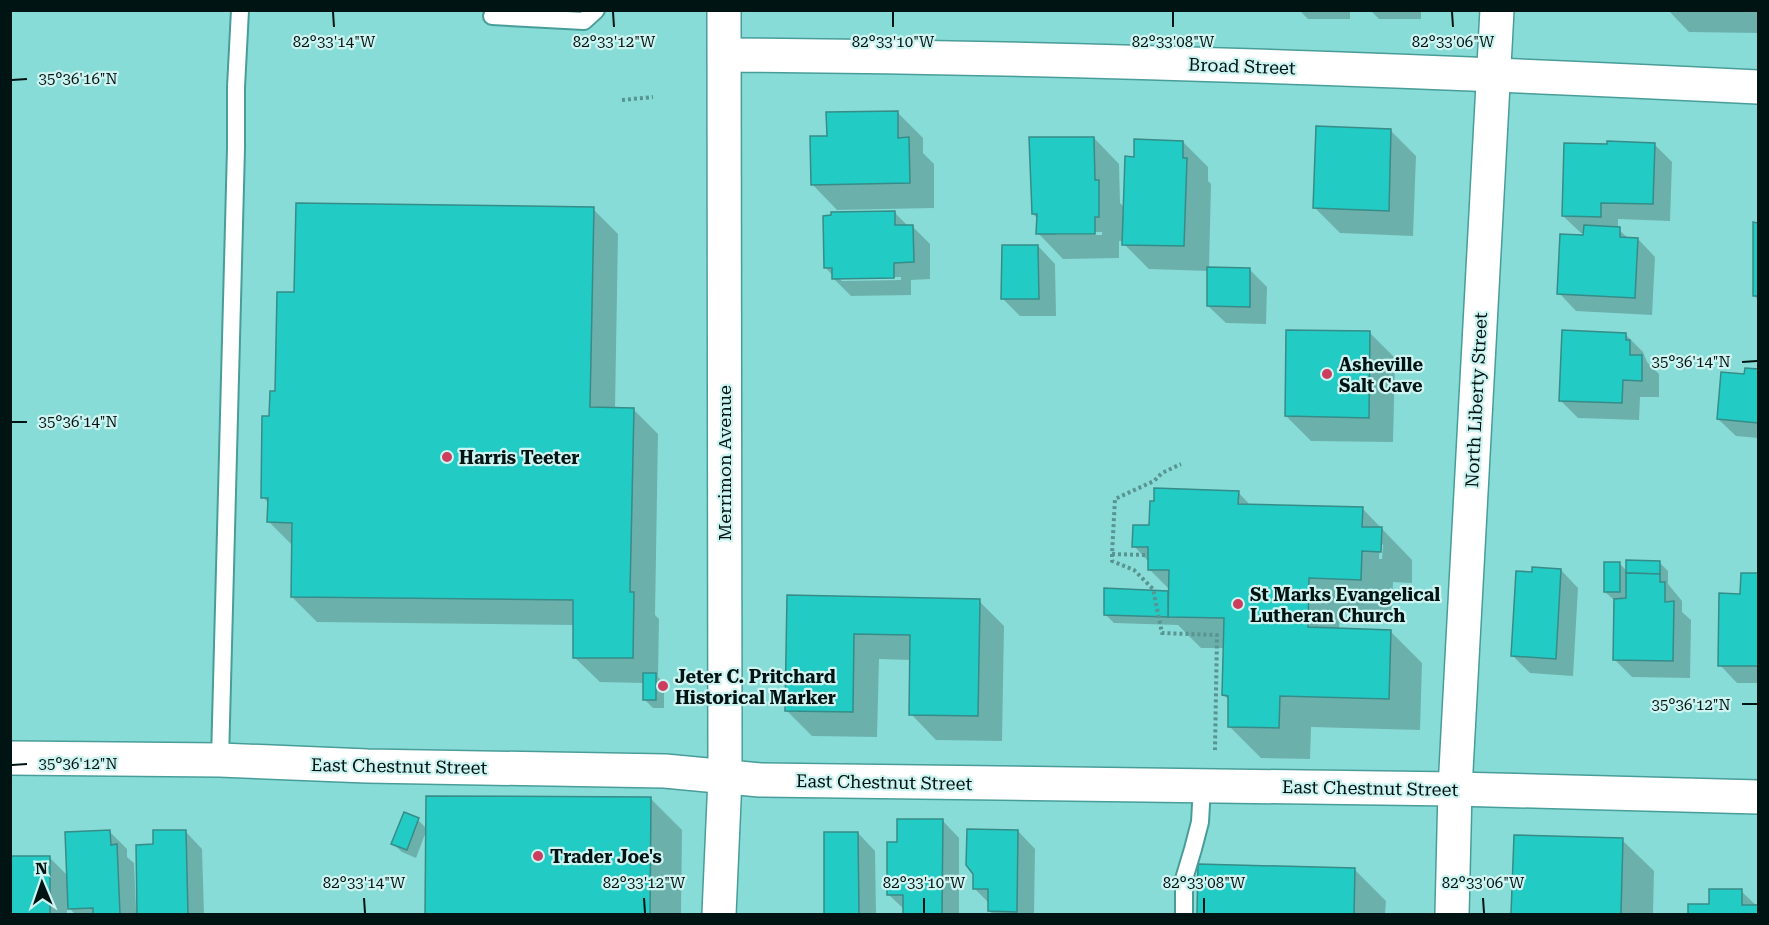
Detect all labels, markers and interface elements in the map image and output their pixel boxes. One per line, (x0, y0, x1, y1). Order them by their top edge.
text: 82°33'14"W (293, 33, 376, 51)
text: 82°33'12"W (573, 33, 656, 51)
text: 82°33'10"W (852, 33, 935, 51)
text: 82°33'08"W (1132, 33, 1215, 51)
text: 82°33'06"W (1412, 33, 1495, 51)
street label: Broad Street (1188, 54, 1296, 78)
text: 35°36'16"N (38, 70, 118, 88)
street label: North Liberty Street (1461, 311, 1491, 488)
text: 35°36'14"N (1651, 353, 1731, 371)
place label: Asheville Salt Cave (1339, 354, 1423, 396)
marker: Asheville Salt Cave (1320, 367, 1334, 381)
street label: Merrimon Avenue (714, 385, 735, 541)
text: 35°36'14"N (38, 413, 118, 431)
place label: Harris Teeter (459, 447, 579, 468)
marker: Harris Teeter (440, 450, 454, 464)
place label: St Marks Evangelical Lutheran Church (1250, 584, 1440, 626)
marker: St Marks Evangelical Lutheran Church (1231, 597, 1245, 611)
place label: Jeter C. Pritchard Historical Marker (675, 666, 836, 708)
marker: Jeter C. Pritchard Historical Marker (656, 679, 670, 693)
text: 35°36'12"N (1651, 696, 1731, 714)
street label: East Chestnut Street (311, 754, 488, 778)
text: 35°36'12"N (38, 755, 118, 773)
street label: East Chestnut Street (796, 770, 973, 794)
street label: East Chestnut Street (1282, 776, 1459, 800)
place label: Trader Joe's (550, 846, 662, 867)
marker: Trader Joe's (531, 849, 545, 863)
north arrow (12, 853, 72, 913)
text: N (35, 859, 48, 878)
text: 82°33'14"W (323, 874, 406, 892)
text: 82°33'12"W (603, 874, 686, 892)
text: 82°33'10"W (883, 874, 966, 892)
text: 82°33'08"W (1163, 874, 1246, 892)
text: 82°33'06"W (1442, 874, 1525, 892)

